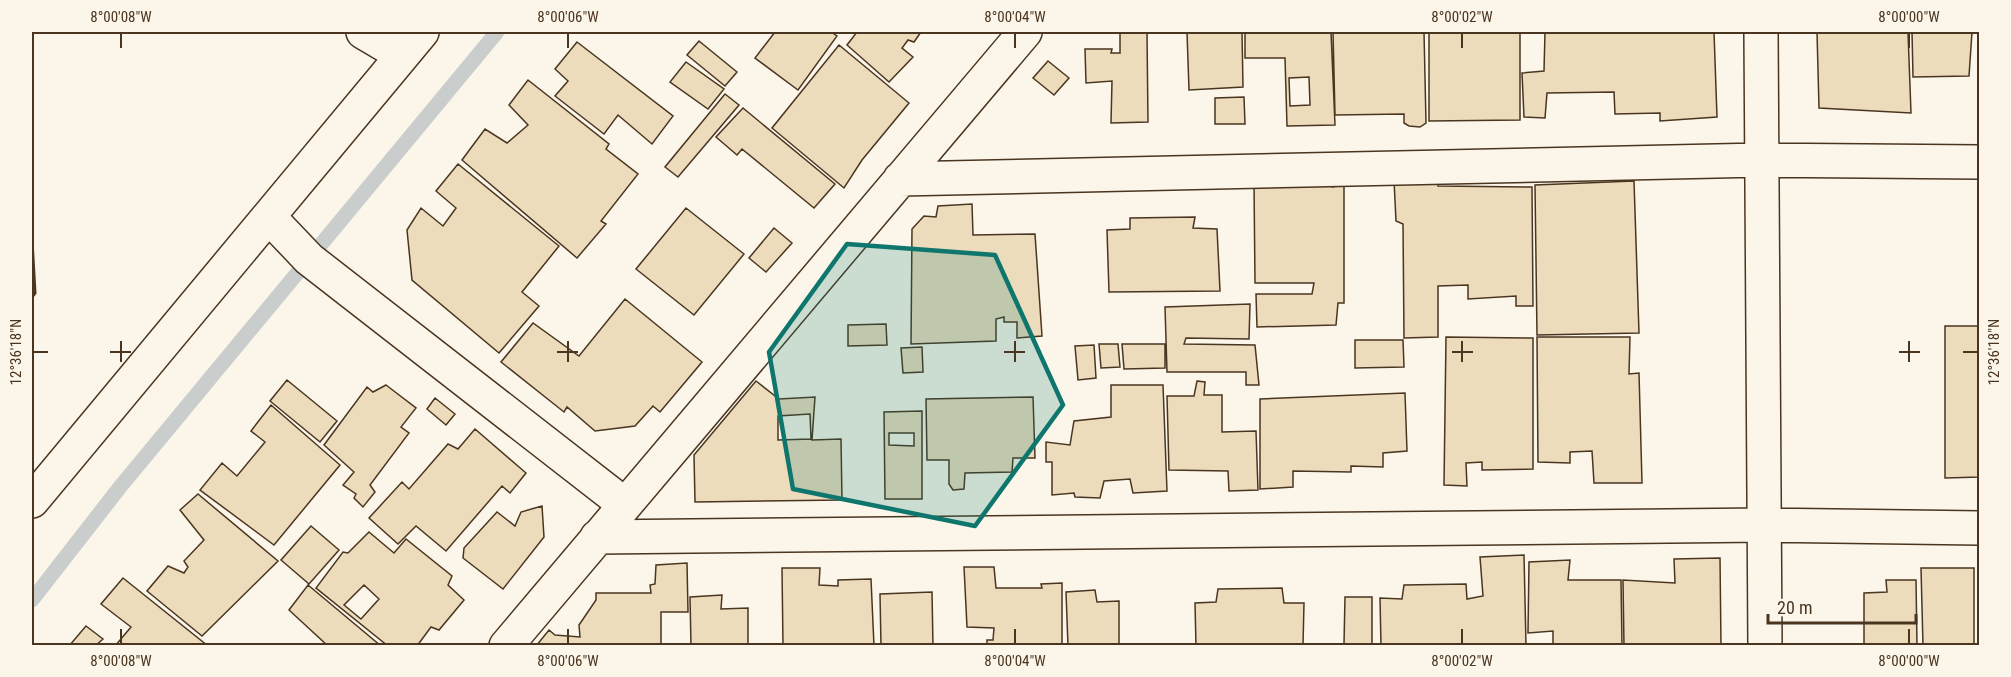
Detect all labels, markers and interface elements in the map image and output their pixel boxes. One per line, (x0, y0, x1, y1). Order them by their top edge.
text: 8°00'08"W (90, 8, 152, 26)
text: 8°00'06"W (537, 8, 599, 26)
text: 8°00'04"W (984, 8, 1046, 26)
text: 8°00'02"W (1431, 8, 1493, 26)
text: 8°00'00"W (1878, 8, 1940, 26)
text: 12°36'18"N (7, 319, 25, 385)
text: 12°36'18"N (1985, 319, 2003, 385)
scale bar (1768, 587, 1916, 625)
text: 20 m (1777, 597, 1812, 618)
text: 8°00'08"W (90, 652, 152, 670)
text: 8°00'06"W (537, 652, 599, 670)
text: 8°00'04"W (984, 652, 1046, 670)
text: 8°00'02"W (1431, 652, 1493, 670)
text: 8°00'00"W (1878, 652, 1940, 670)

